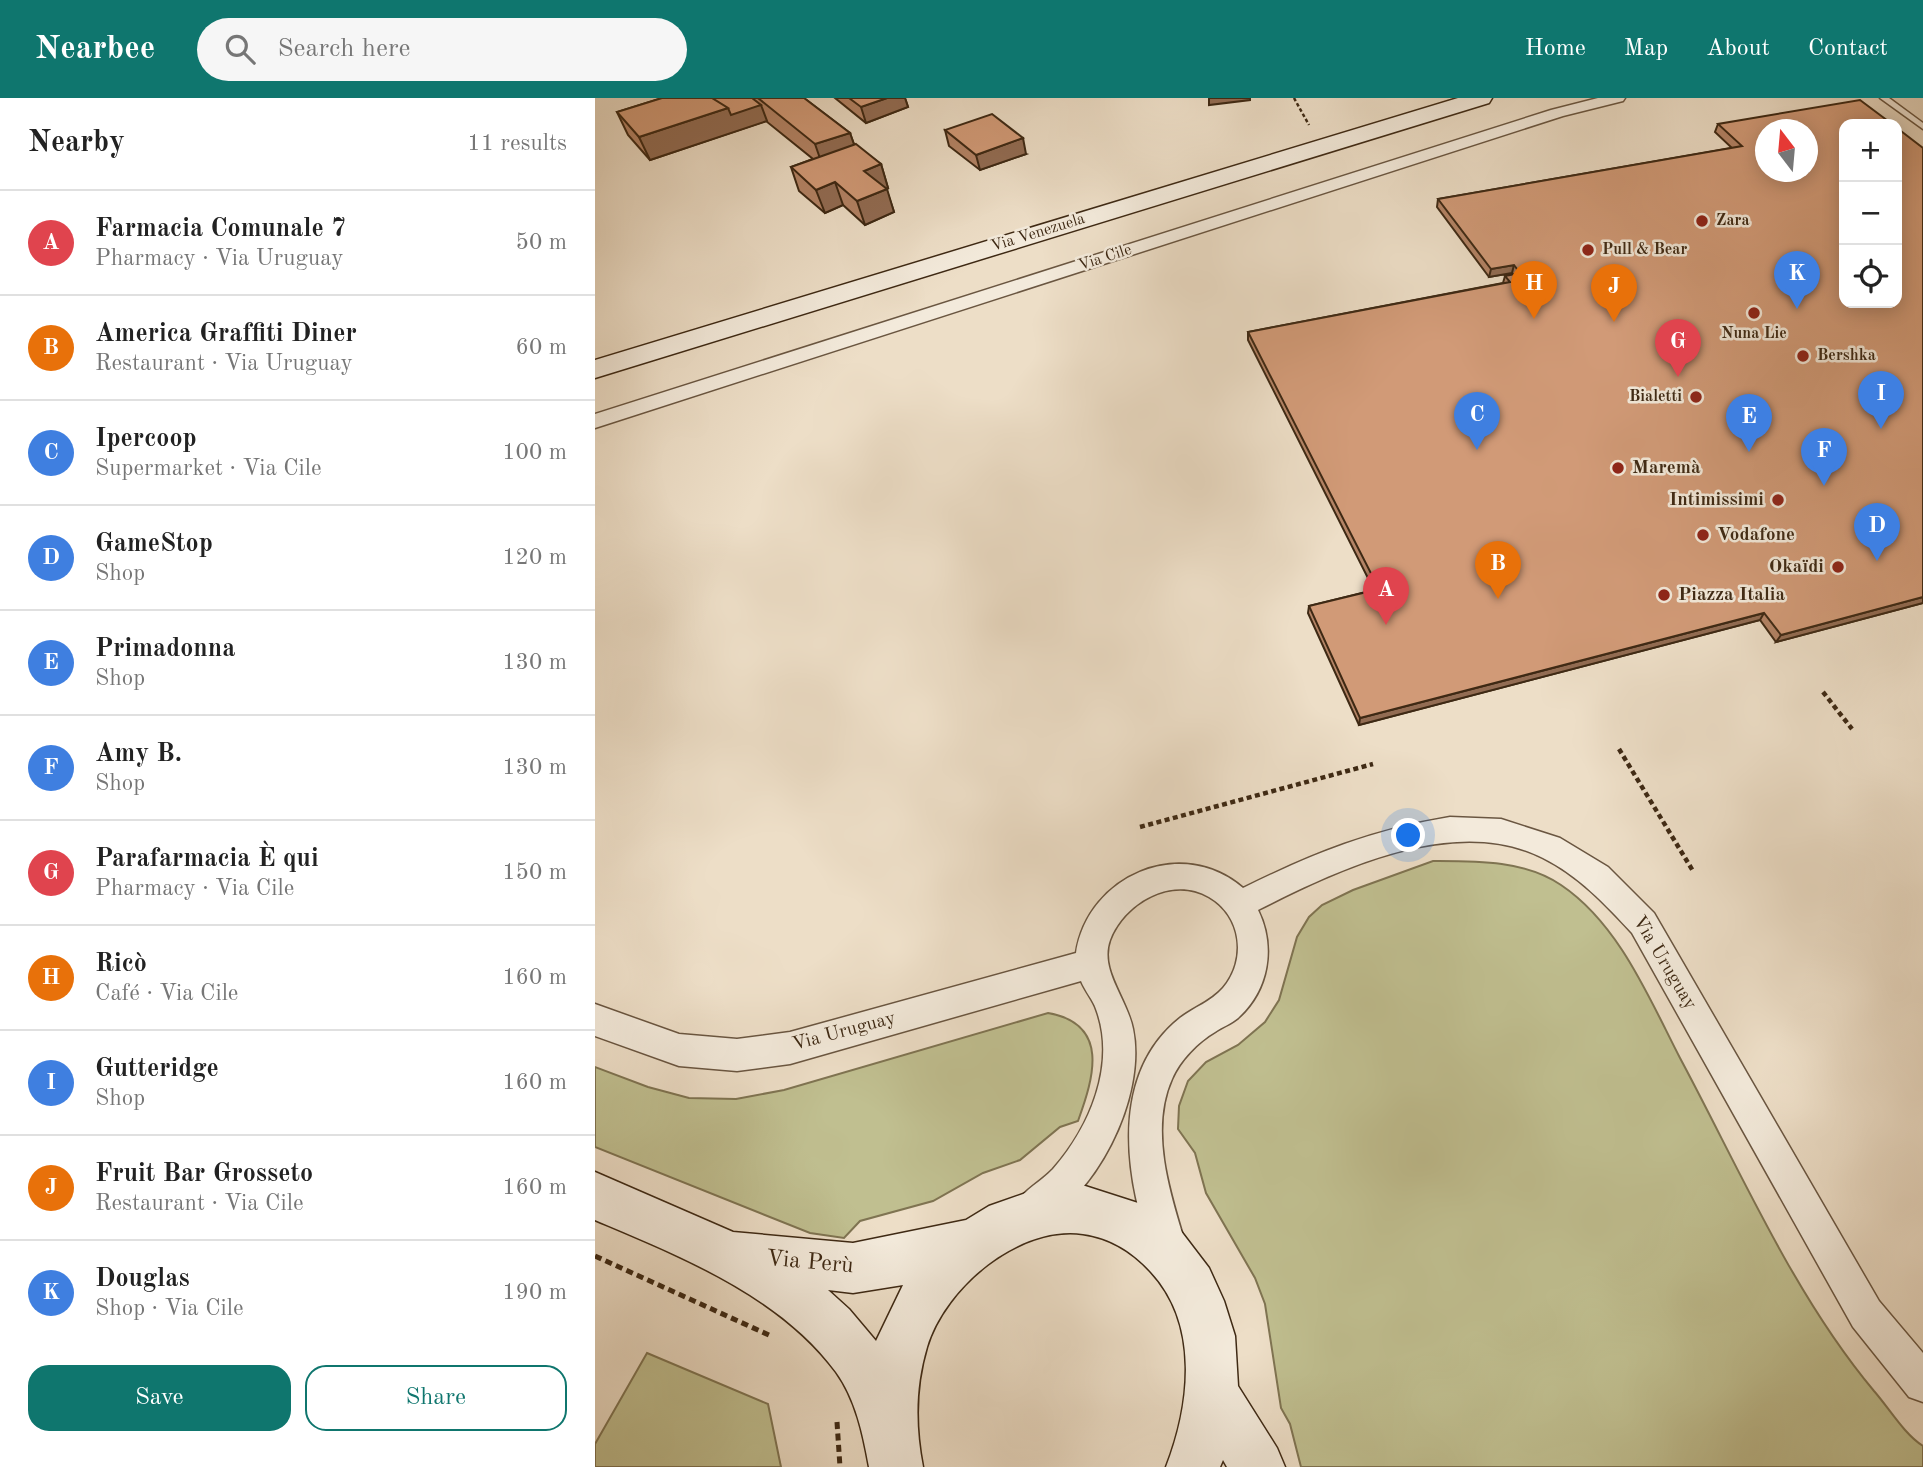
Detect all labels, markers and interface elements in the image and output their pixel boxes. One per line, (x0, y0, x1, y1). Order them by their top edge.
search box (197, 18, 687, 81)
icon: search (221, 30, 259, 68)
text: Nearbee (35, 33, 155, 66)
text: Search here (277, 36, 411, 62)
text: Home (1525, 37, 1586, 61)
text: Map (1624, 37, 1668, 61)
text: About (1706, 37, 1770, 61)
text: Contact (1808, 37, 1888, 61)
north arrow (1755, 119, 1818, 182)
map controls (1839, 119, 1902, 308)
button: + (1839, 119, 1902, 182)
text: Nearby (28, 128, 125, 158)
text: 11 results (467, 132, 567, 155)
button: − (1839, 182, 1902, 245)
street label: Via Venezuela (989, 211, 1087, 255)
marker: Zara (1694, 213, 1710, 229)
place label: Zara (1716, 213, 1750, 229)
text: Farmacia Comunale 7 (95, 216, 346, 242)
text: A (42, 231, 60, 254)
text: 50 m (516, 231, 567, 254)
street label: Via Cile (1076, 242, 1134, 274)
marker: Pull & Bear (1580, 242, 1596, 258)
place label: Pull & Bear (1602, 242, 1687, 258)
button: locate (1839, 245, 1902, 308)
text: Pharmacy · Via Uruguay (95, 247, 343, 270)
pin: K (1774, 251, 1820, 309)
pin: H (1511, 261, 1557, 319)
pin: J (1591, 264, 1637, 322)
marker: Nuna Lie (1746, 305, 1762, 321)
pin: G (1655, 319, 1701, 377)
text: America Graffiti Diner (95, 321, 357, 347)
place label: Nuna Lie (1721, 326, 1787, 342)
text: B (43, 336, 59, 359)
text: 60 m (516, 336, 567, 359)
marker: Bershka (1795, 348, 1811, 364)
place label: Bershka (1817, 348, 1876, 364)
text: Restaurant · Via Uruguay (95, 352, 353, 375)
pin: I (1858, 371, 1904, 429)
place label: Bialetti (1629, 389, 1682, 405)
marker: Bialetti (1688, 389, 1704, 405)
pin: C (1454, 392, 1500, 450)
pin: E (1726, 394, 1772, 452)
text: Ipercoop (95, 426, 197, 452)
pin: F (1801, 428, 1847, 486)
text: C (43, 441, 59, 464)
text: 100 m (502, 441, 567, 464)
text: Supermarket · Via Cile (95, 457, 322, 480)
place label: Maremà (1632, 459, 1701, 478)
marker: Maremà (1610, 460, 1626, 476)
place label: Intimissimi (1669, 491, 1764, 510)
marker: Intimissimi (1770, 492, 1786, 508)
pin: D (1854, 503, 1900, 561)
place label: Vodafone (1717, 526, 1795, 545)
marker: Vodafone (1695, 527, 1711, 543)
text: GameStop (95, 531, 213, 557)
pin: B (1475, 541, 1521, 599)
text: D (42, 546, 60, 569)
text: 120 m (502, 546, 567, 569)
place label: Okaïdi (1769, 558, 1824, 577)
marker: Okaïdi (1830, 559, 1846, 575)
text: Shop (95, 562, 145, 585)
pin: A (1363, 567, 1409, 625)
place label: Piazza Italia (1678, 586, 1785, 605)
marker: Piazza Italia (1656, 587, 1672, 603)
text: Primadonna (95, 636, 235, 662)
text: E (43, 651, 59, 674)
text: 130 m (502, 651, 567, 674)
text: Shop (95, 667, 145, 690)
text: Amy B. (95, 741, 182, 767)
text: F (43, 756, 59, 779)
text: 130 m (502, 756, 567, 779)
text: Shop (95, 772, 145, 795)
your location (1391, 818, 1425, 852)
text: Parafarmacia È qui (95, 846, 319, 872)
text: G (43, 861, 59, 884)
text: 150 m (502, 861, 567, 884)
text: Pharmacy · Via Cile (95, 877, 294, 900)
street label: Via Uruguay (1629, 913, 1699, 1013)
text: Ricò (95, 951, 147, 977)
text: H (42, 966, 60, 989)
text: 160 m (502, 966, 567, 989)
text: Café · Via Cile (95, 982, 238, 1005)
street label: Via Uruguay (790, 1009, 898, 1055)
text: Gutteridge (95, 1056, 219, 1082)
text: I (46, 1071, 56, 1094)
text: 160 m (502, 1071, 567, 1094)
text: Shop (95, 1087, 145, 1110)
text: Fruit Bar Grosseto (95, 1161, 313, 1187)
text: J (45, 1176, 57, 1199)
text: 160 m (502, 1176, 567, 1199)
text: Restaurant · Via Cile (95, 1192, 303, 1215)
street label: Via Perù (765, 1247, 855, 1277)
text: Douglas (95, 1266, 190, 1292)
text: K (42, 1281, 60, 1304)
text: 190 m (502, 1281, 567, 1304)
text: Shop · Via Cile (95, 1297, 244, 1320)
button: Save (28, 1365, 291, 1431)
button: Share (305, 1365, 567, 1431)

